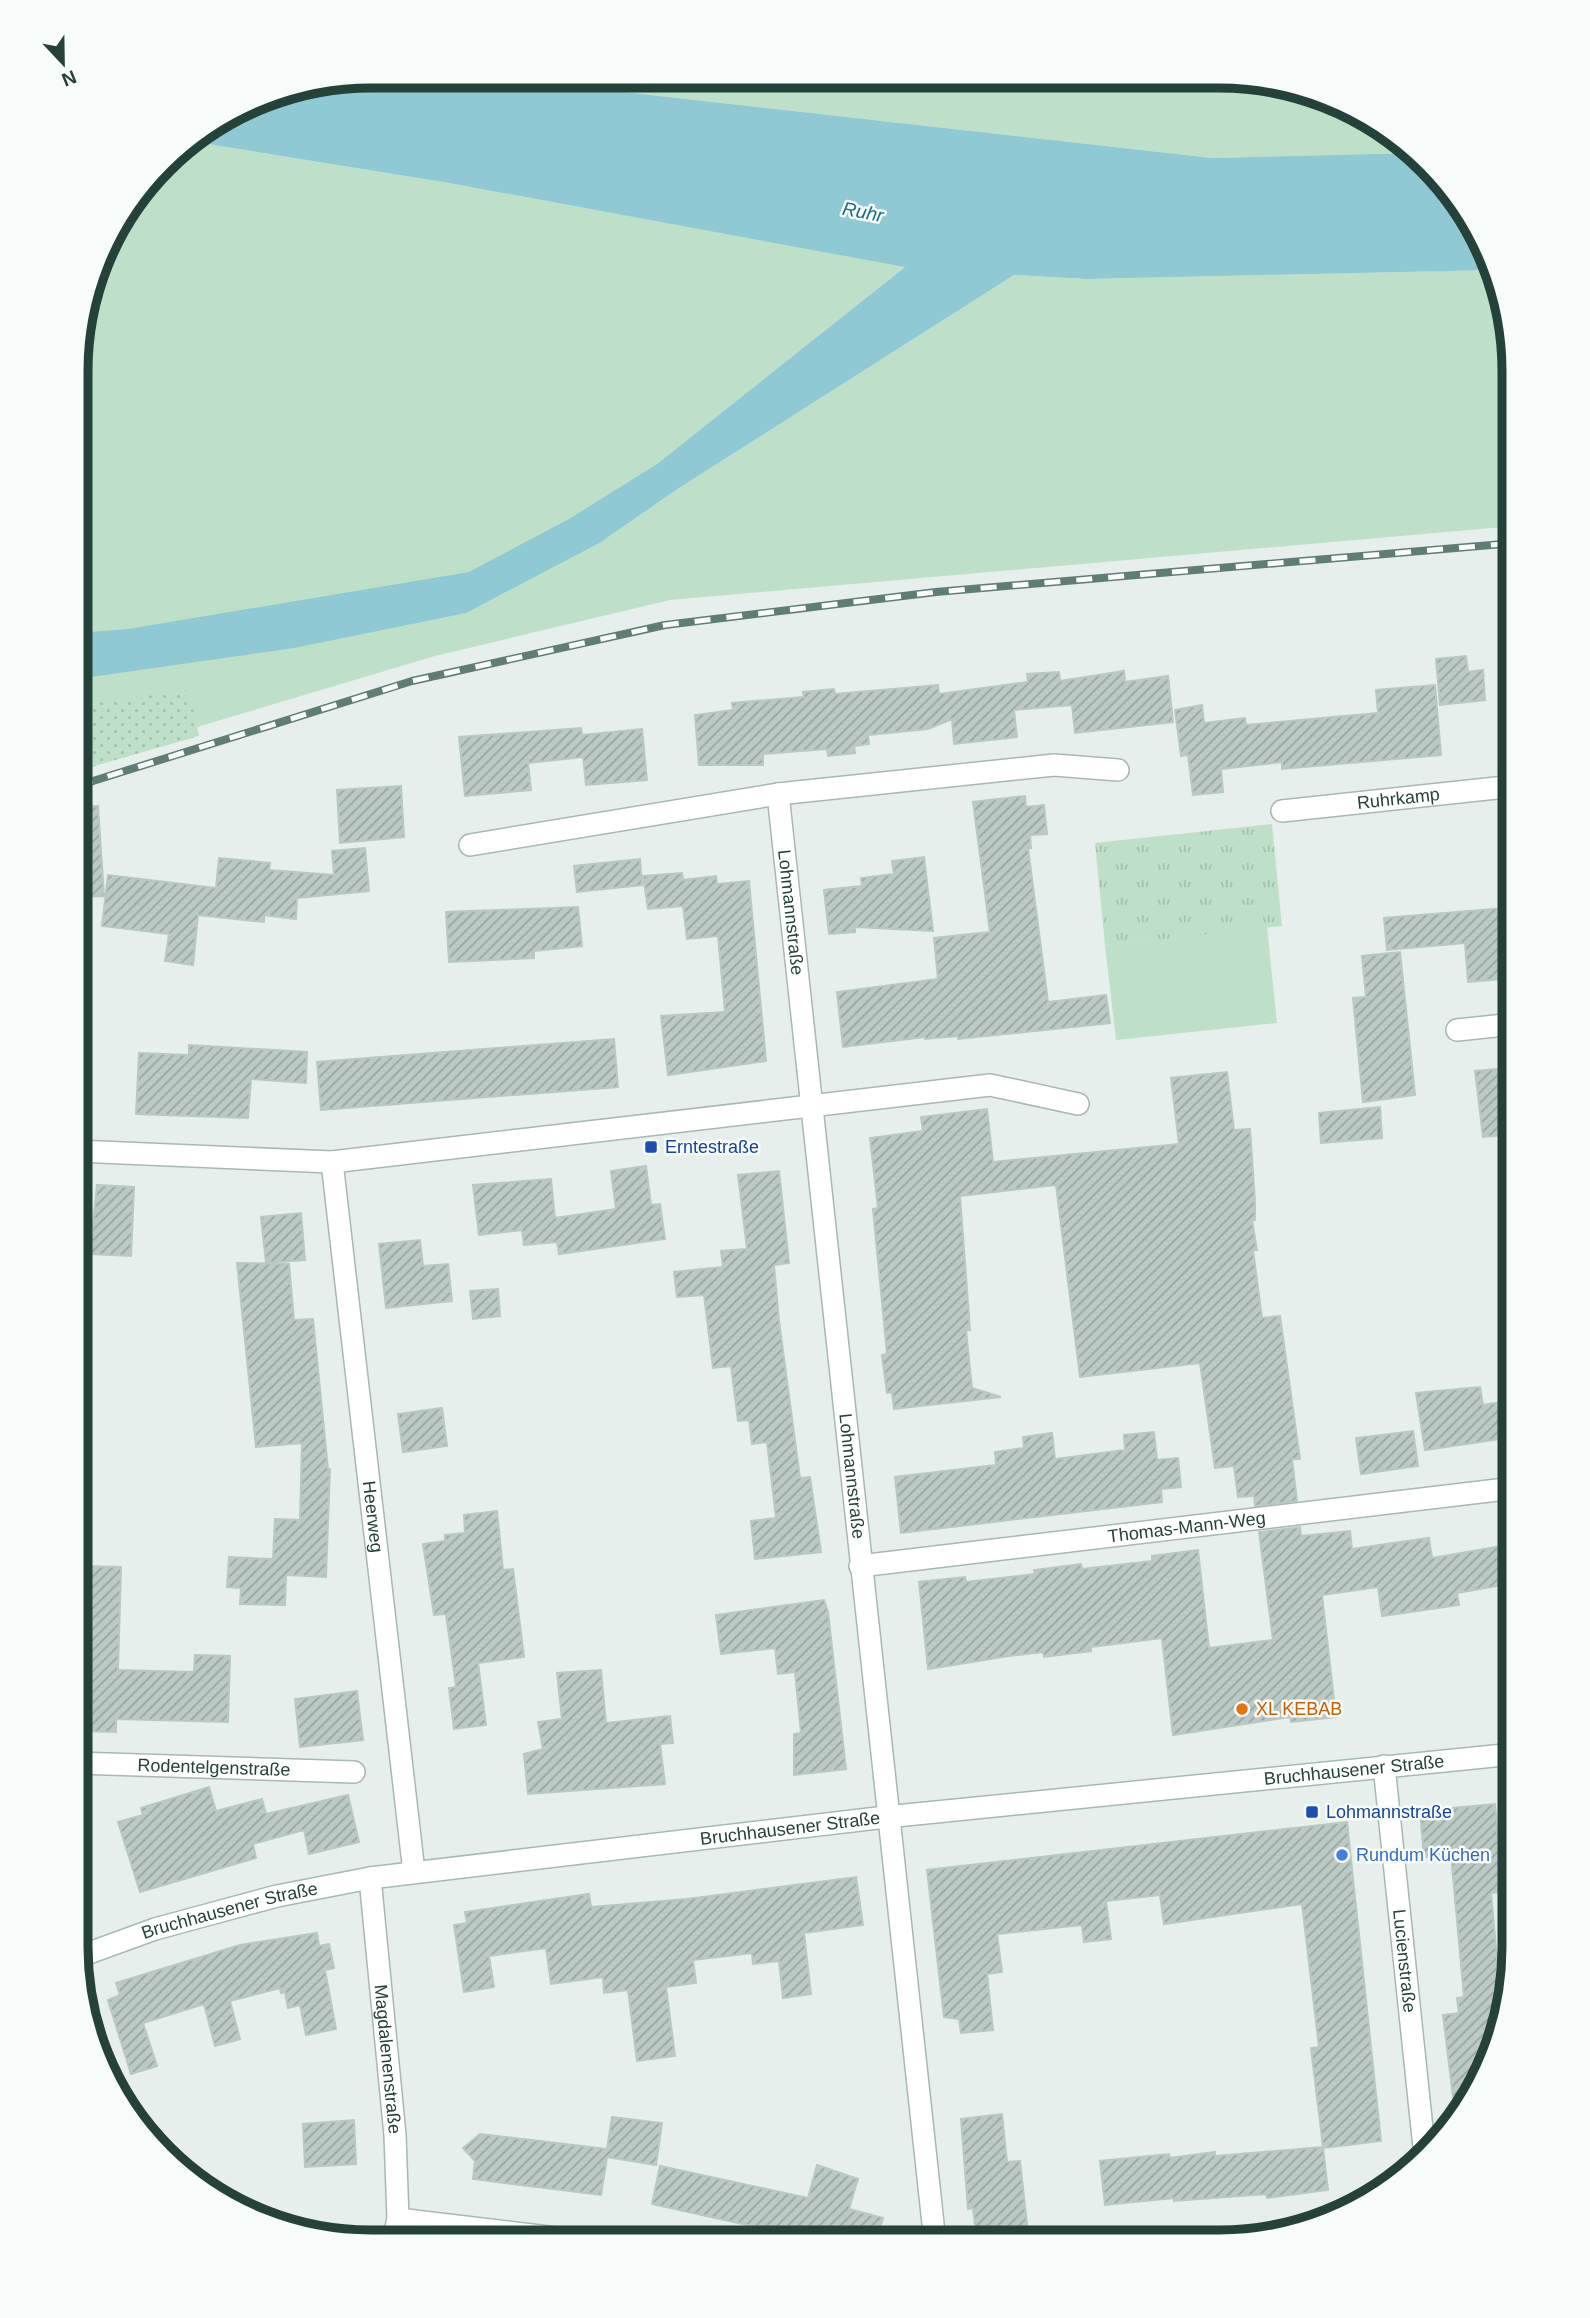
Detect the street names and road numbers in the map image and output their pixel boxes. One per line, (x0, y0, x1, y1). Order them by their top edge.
street label: Ruhrkamp (1356, 784, 1441, 813)
street label: Lohmannstraße (774, 849, 808, 976)
street label: Lohmannstraße (835, 1412, 869, 1540)
street label: Heerweg (359, 1480, 387, 1554)
street label: Thomas-Mann-Weg (1107, 1508, 1267, 1546)
street label: Bruchhausener Straße (1263, 1751, 1445, 1789)
street label: Rodentelgenstraße (137, 1755, 291, 1780)
street label: Bruchhausener Straße (699, 1808, 881, 1849)
street label: Bruchhausener Straße (139, 1878, 319, 1943)
street label: Lucienstraße (1389, 1908, 1420, 2014)
street label: Magdalenenstraße (370, 1983, 405, 2135)

